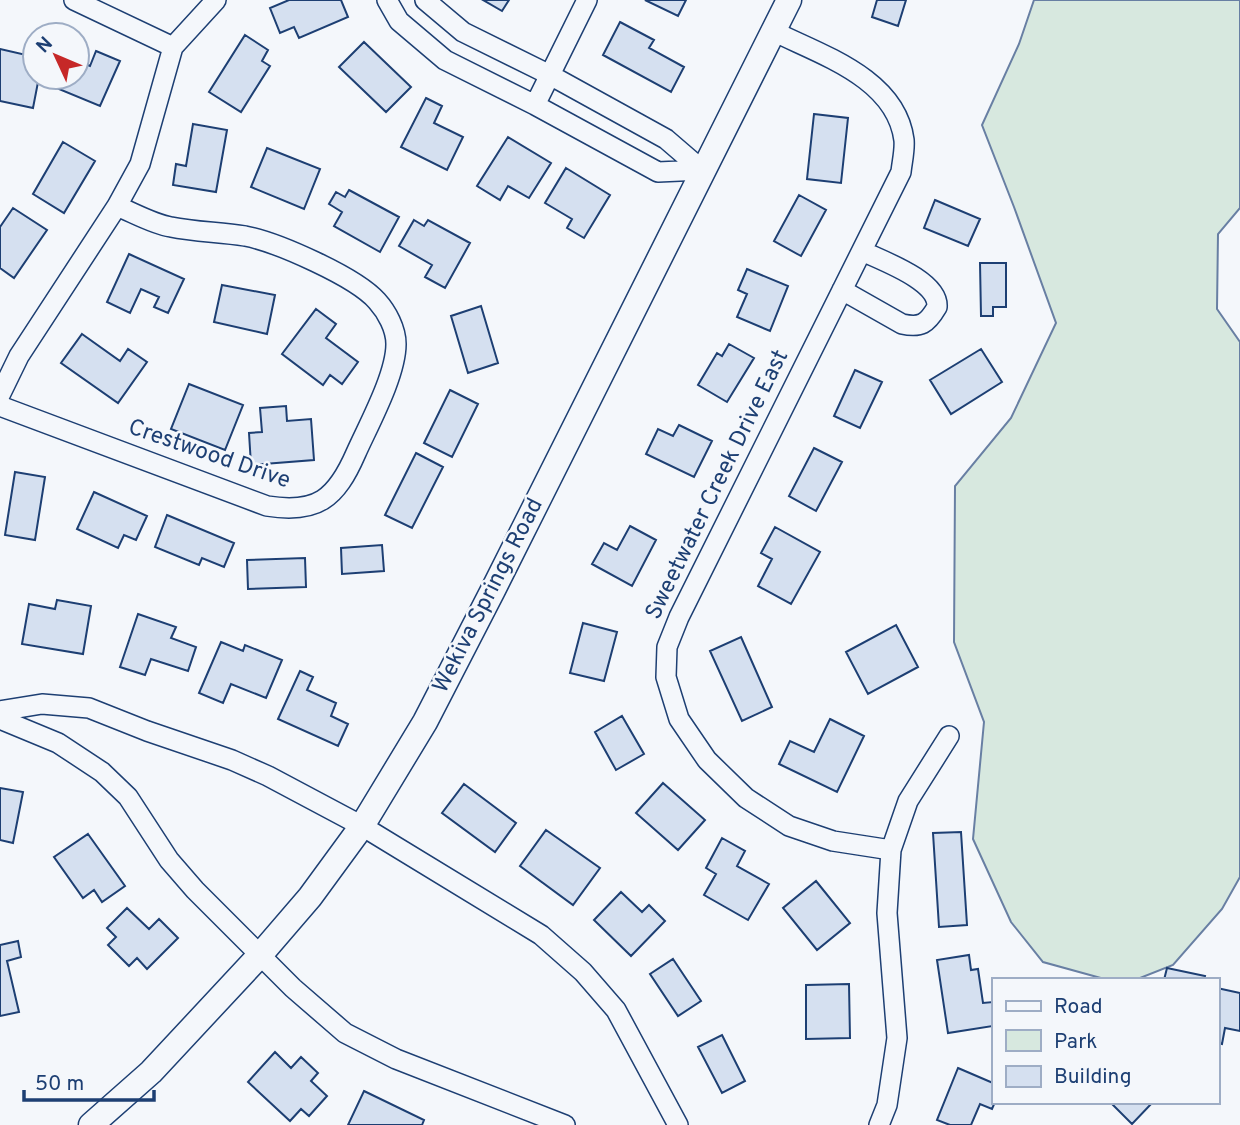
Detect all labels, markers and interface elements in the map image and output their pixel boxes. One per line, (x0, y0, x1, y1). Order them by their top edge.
north arrow (21, 21, 91, 91)
text: N (32, 32, 59, 59)
street label: Sweetwater Creek Drive East (640, 345, 796, 625)
street label: Crestwood Drive (124, 414, 294, 496)
street label: Wekiva Springs Road (427, 494, 551, 698)
legend (992, 978, 1219, 1104)
text: Road (1054, 994, 1103, 1021)
text: Park (1054, 1029, 1097, 1056)
scale bar (24, 1058, 154, 1102)
text: Building (1054, 1064, 1132, 1091)
text: 50 m (35, 1071, 84, 1098)

